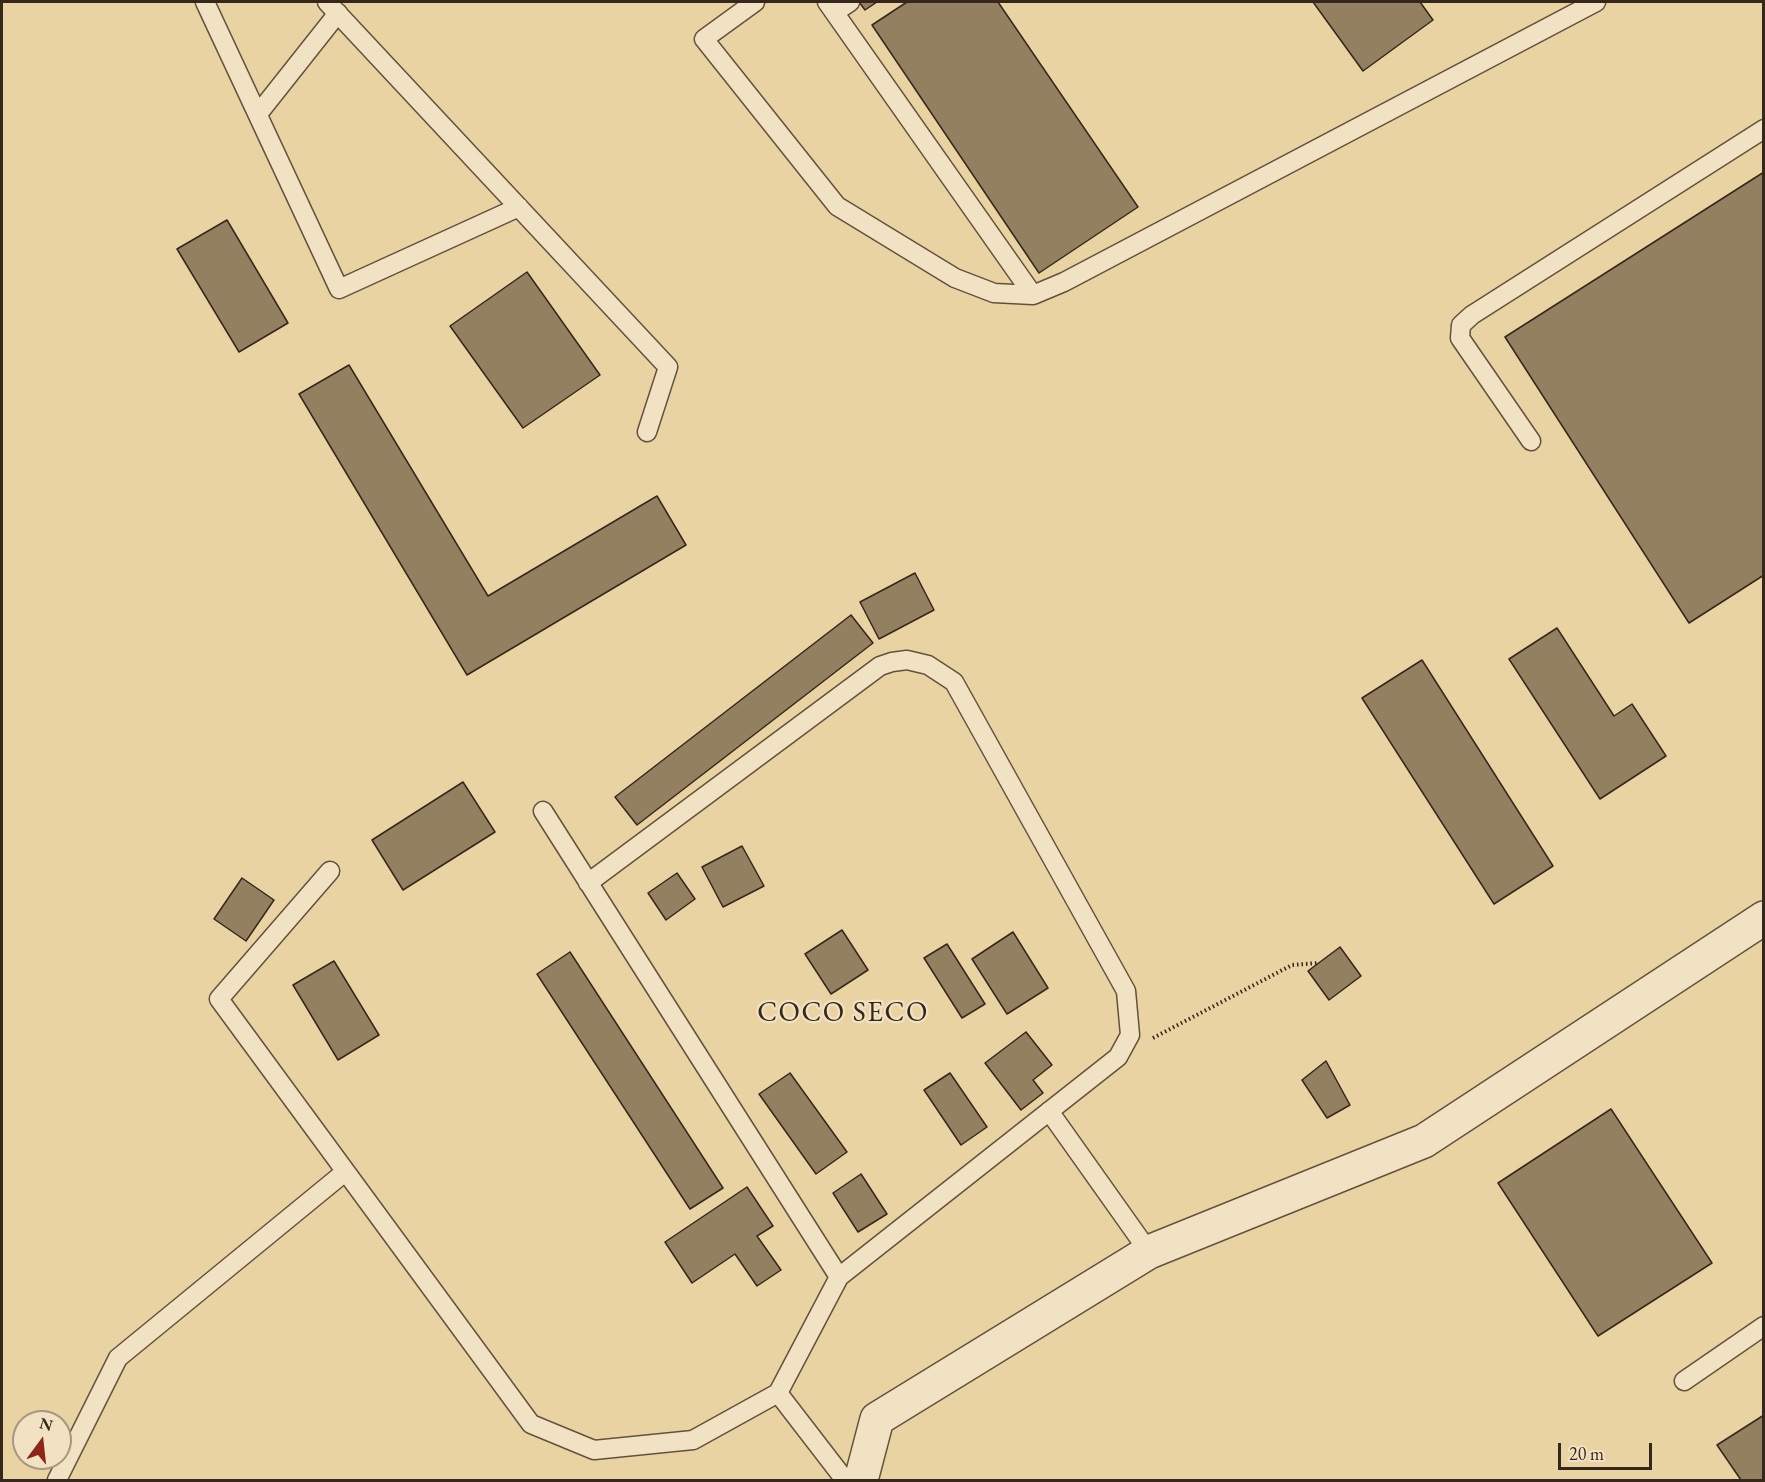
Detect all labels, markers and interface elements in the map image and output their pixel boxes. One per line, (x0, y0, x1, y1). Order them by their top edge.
district label: COCO SECO (757, 996, 929, 1030)
north arrow (12, 1410, 72, 1470)
text: N (37, 1412, 55, 1436)
scale bar (1561, 1431, 1656, 1469)
text: 20 m (1569, 1442, 1604, 1465)

